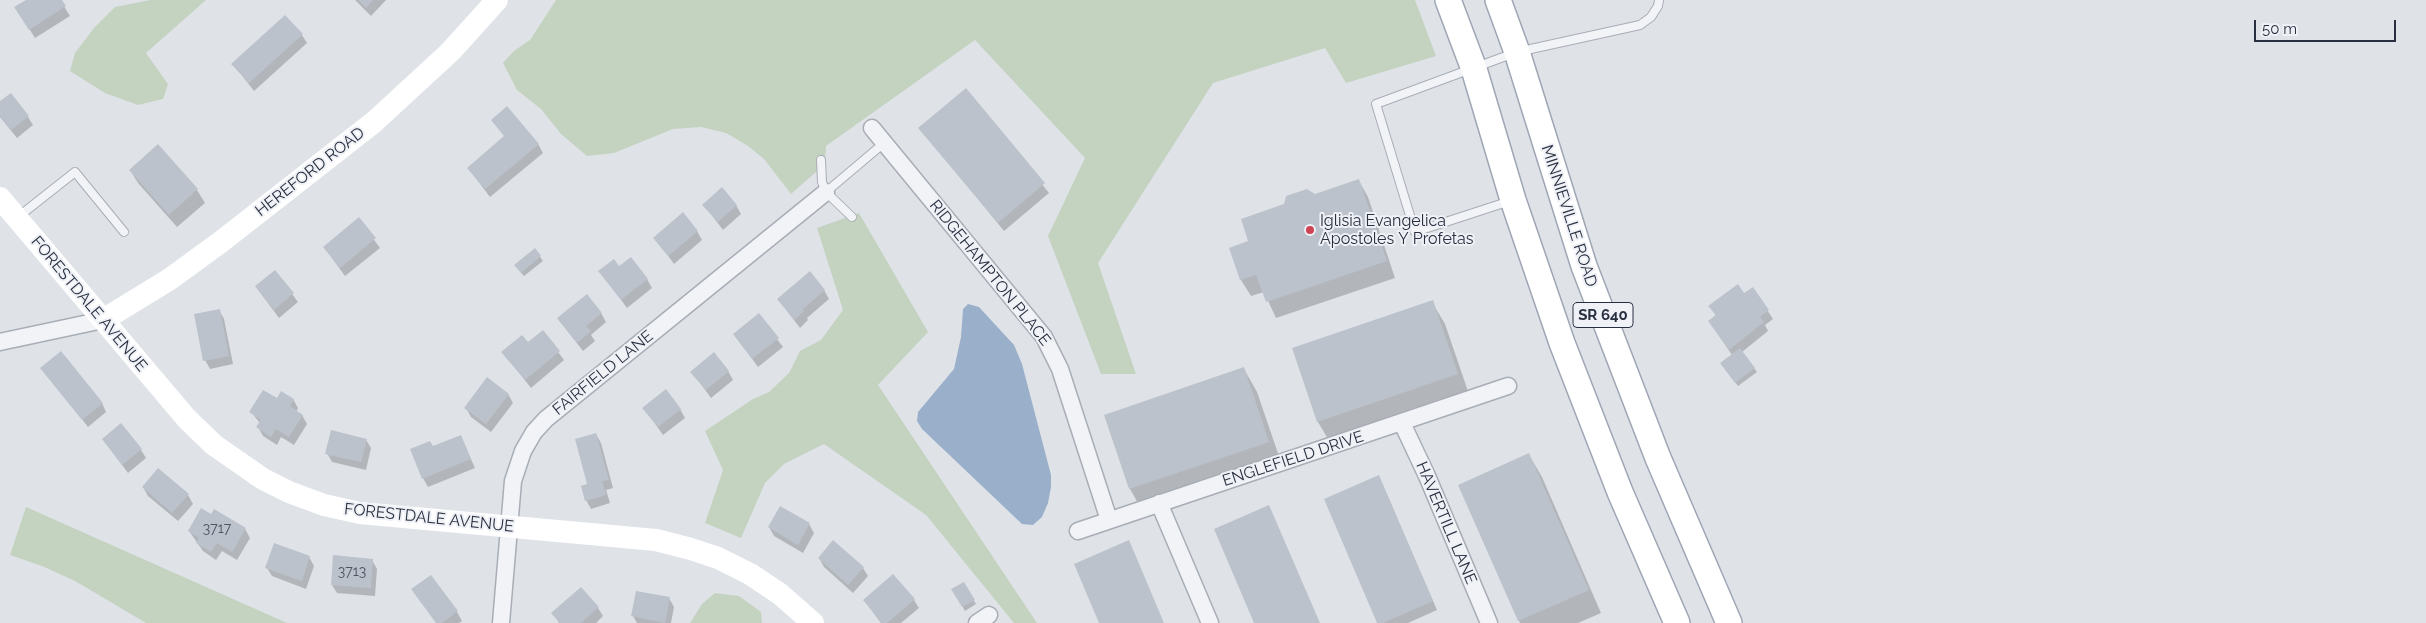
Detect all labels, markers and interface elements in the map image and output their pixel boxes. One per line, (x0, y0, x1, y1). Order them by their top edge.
scale bar (2256, 10, 2398, 42)
text: 50 m (2262, 20, 2297, 38)
street label: HEREFORD ROAD (252, 123, 368, 221)
street label: MINNIEVILLE ROAD (1537, 143, 1601, 289)
street label: RIDGEHAMPTON PLACE (925, 196, 1055, 350)
place label: Iglisia Evangelica Apostoles Y Profetas (1320, 211, 1474, 249)
marker: Iglisia Evangelica Apostoles Y Profetas (1304, 224, 1316, 236)
street label: FORESTDALE AVENUE (27, 233, 151, 375)
road number: SR 640 (1573, 302, 1633, 328)
street label: FAIRFIELD LANE (549, 327, 657, 419)
street label: ENGLEFIELD DRIVE (1220, 427, 1366, 491)
street label: HAVERTILL LANE (1412, 459, 1480, 587)
street label: FORESTDALE AVENUE (343, 500, 515, 536)
house number: 3717 (203, 521, 231, 537)
house number: 3713 (338, 564, 366, 580)

